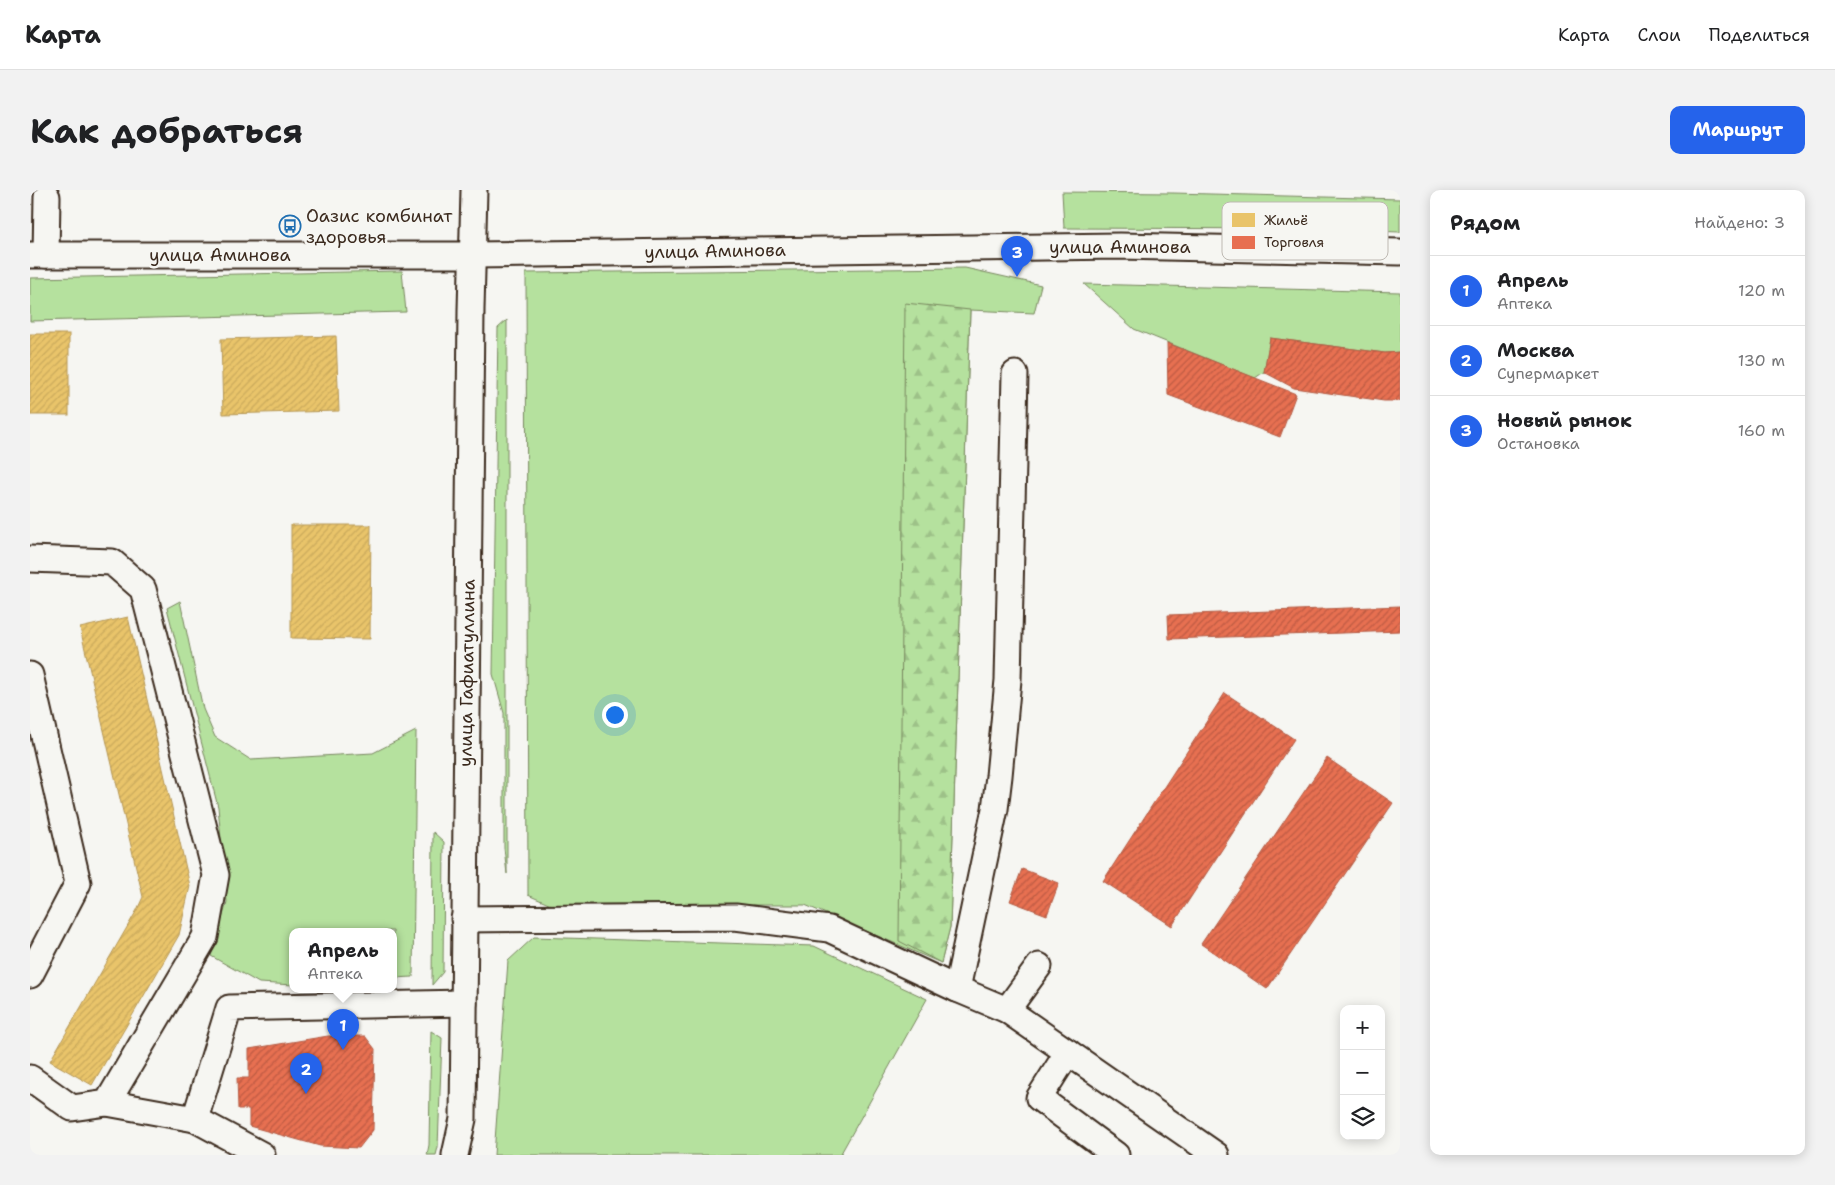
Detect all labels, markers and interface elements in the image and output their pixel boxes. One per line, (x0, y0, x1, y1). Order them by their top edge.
text: Карта (25, 19, 101, 51)
text: Карта (1558, 23, 1609, 47)
text: Слои (1637, 23, 1681, 47)
text: Поделиться (1709, 23, 1810, 47)
button: Маршрут (1670, 106, 1805, 154)
text: Как добраться (30, 107, 303, 154)
legend (1222, 202, 1388, 260)
place label: Оазис комбинат здоровья (306, 204, 453, 249)
text: Рядом (1450, 209, 1520, 237)
text: Жильё (1264, 211, 1308, 229)
text: Найдено: 3 (1694, 212, 1785, 233)
bus stop icon: Оазис комбинат здоровья (278, 214, 302, 238)
text: Торговля (1264, 233, 1324, 251)
street label: улица Аминова (1049, 235, 1191, 259)
pin: 3 (1001, 236, 1033, 277)
street label: улица Аминова (644, 238, 786, 264)
street label: улица Аминова (149, 243, 291, 267)
text: Апрель (1497, 268, 1568, 293)
text: 1 (1462, 280, 1470, 301)
text: 120 m (1738, 280, 1785, 301)
text: Аптека (1497, 293, 1552, 314)
text: Москва (1497, 338, 1574, 363)
text: 2 (1460, 350, 1472, 371)
text: 130 m (1738, 350, 1785, 371)
text: Супермаркет (1497, 363, 1599, 384)
text: Новый рынок (1497, 408, 1632, 433)
text: 3 (1460, 420, 1472, 441)
text: 160 m (1738, 420, 1785, 441)
text: Остановка (1497, 433, 1580, 454)
street label: улица Гафиатуллина (453, 579, 481, 767)
your location (602, 702, 628, 728)
popup (289, 928, 397, 993)
text: Апрель (307, 938, 379, 963)
text: Аптека (307, 963, 363, 984)
map controls (1340, 1005, 1385, 1140)
button: + (1340, 1005, 1385, 1050)
pin: 1 (327, 1009, 359, 1050)
button: − (1340, 1050, 1385, 1095)
pin: 2 (290, 1053, 322, 1094)
button: layers (1340, 1095, 1385, 1140)

